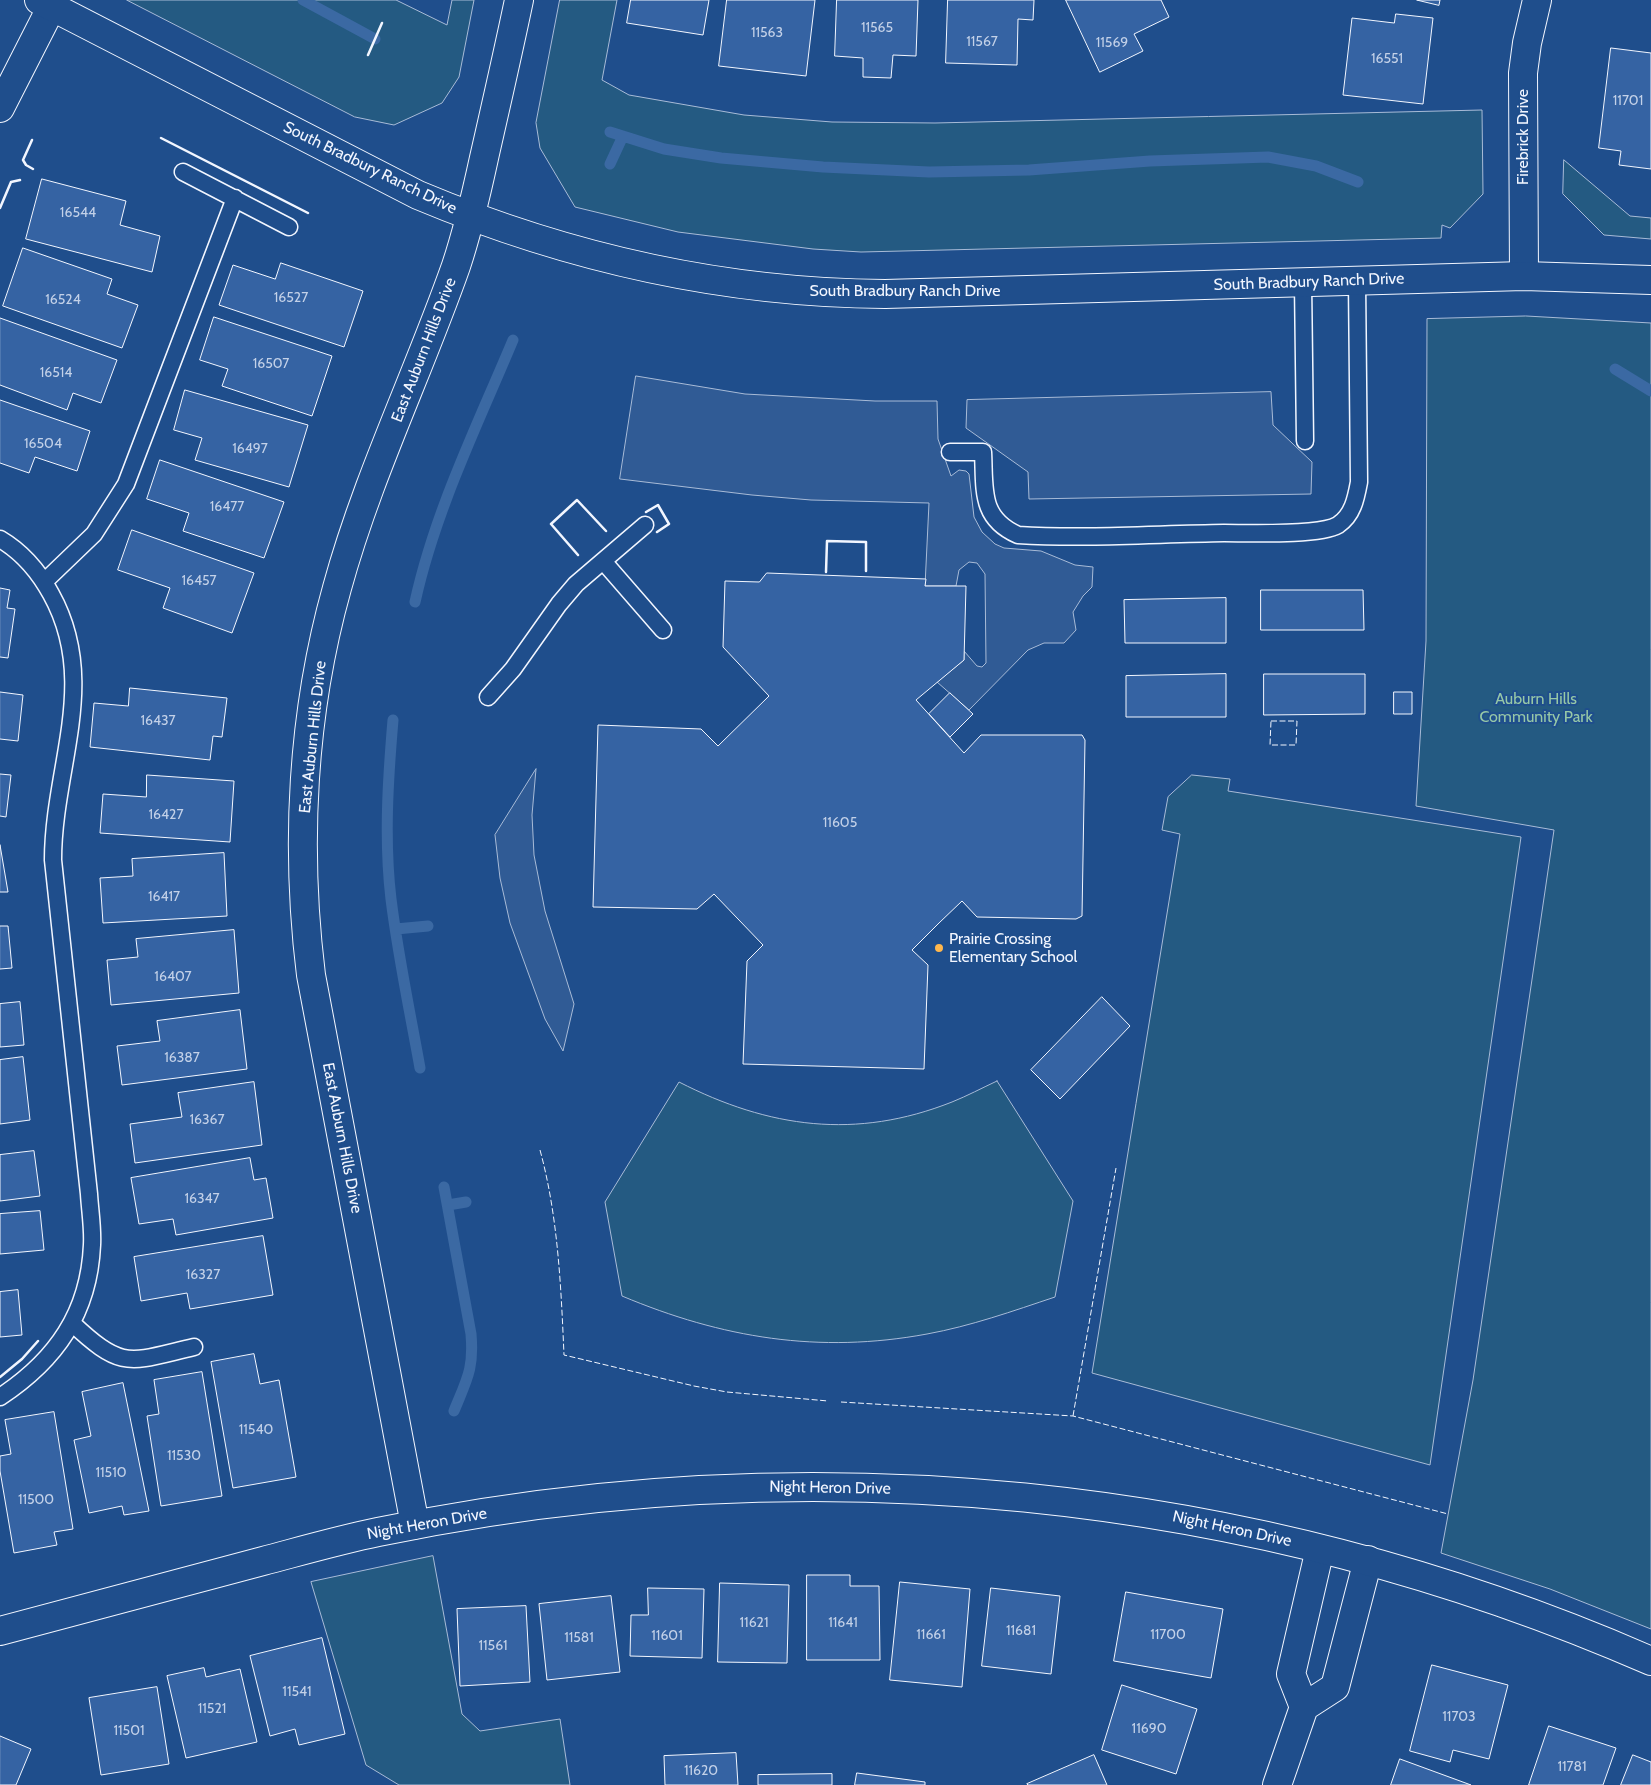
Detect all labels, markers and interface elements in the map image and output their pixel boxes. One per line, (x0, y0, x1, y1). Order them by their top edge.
house number: 11565 (861, 20, 893, 36)
house number: 11563 (751, 25, 783, 41)
house number: 11567 (966, 34, 998, 50)
house number: 11569 (1096, 35, 1128, 51)
house number: 16551 (1371, 51, 1403, 67)
street label: Firebrick Drive (1513, 89, 1533, 185)
house number: 11701 (1613, 93, 1643, 109)
street label: South Bradbury Ranch Drive (280, 118, 460, 218)
house number: 16544 (60, 205, 96, 221)
street label: South Bradbury Ranch Drive (1213, 269, 1405, 295)
street label: East Auburn Hills Drive (388, 275, 460, 425)
street label: South Bradbury Ranch Drive (810, 281, 1000, 301)
house number: 16527 (274, 290, 308, 306)
house number: 16524 (45, 292, 81, 308)
house number: 16507 (253, 356, 289, 372)
house number: 16514 (40, 365, 72, 381)
house number: 16504 (24, 436, 62, 452)
house number: 16497 (232, 441, 268, 457)
house number: 16477 (210, 499, 244, 515)
house number: 16457 (181, 573, 217, 589)
street label: East Auburn Hills Drive (295, 660, 331, 814)
park label: Auburn Hills Community Park (1479, 689, 1593, 727)
house number: 16437 (140, 713, 176, 729)
house number: 16427 (149, 807, 183, 823)
house number: 11605 (823, 815, 857, 831)
house number: 16417 (148, 889, 180, 905)
place label: Prairie Crossing Elementary School (949, 929, 1077, 967)
marker: Prairie Crossing Elementary School (933, 942, 945, 954)
house number: 16407 (154, 969, 192, 985)
house number: 16387 (164, 1050, 200, 1066)
street label: East Auburn Hills Drive (318, 1061, 366, 1215)
house number: 16367 (190, 1112, 224, 1128)
house number: 16347 (184, 1191, 220, 1207)
house number: 16327 (186, 1267, 220, 1283)
house number: 11540 (239, 1422, 273, 1438)
house number: 11530 (167, 1448, 201, 1464)
house number: 11510 (95, 1465, 127, 1481)
street label: Night Heron Drive (769, 1477, 891, 1499)
house number: 11500 (18, 1492, 54, 1508)
street label: Night Heron Drive (366, 1504, 488, 1544)
street label: Night Heron Drive (1171, 1507, 1293, 1551)
house number: 11621 (740, 1615, 768, 1631)
house number: 11641 (828, 1615, 858, 1631)
house number: 11681 (1006, 1623, 1036, 1639)
house number: 11661 (916, 1627, 946, 1643)
house number: 11700 (1150, 1627, 1186, 1643)
house number: 11601 (651, 1628, 683, 1644)
house number: 11581 (564, 1630, 594, 1646)
house number: 11561 (478, 1638, 508, 1654)
house number: 11541 (282, 1684, 312, 1700)
house number: 11521 (198, 1701, 226, 1717)
house number: 11703 (1442, 1709, 1476, 1725)
house number: 11690 (1132, 1721, 1166, 1737)
house number: 11501 (113, 1723, 145, 1739)
house number: 11781 (1557, 1759, 1587, 1775)
house number: 11620 (684, 1763, 718, 1779)

